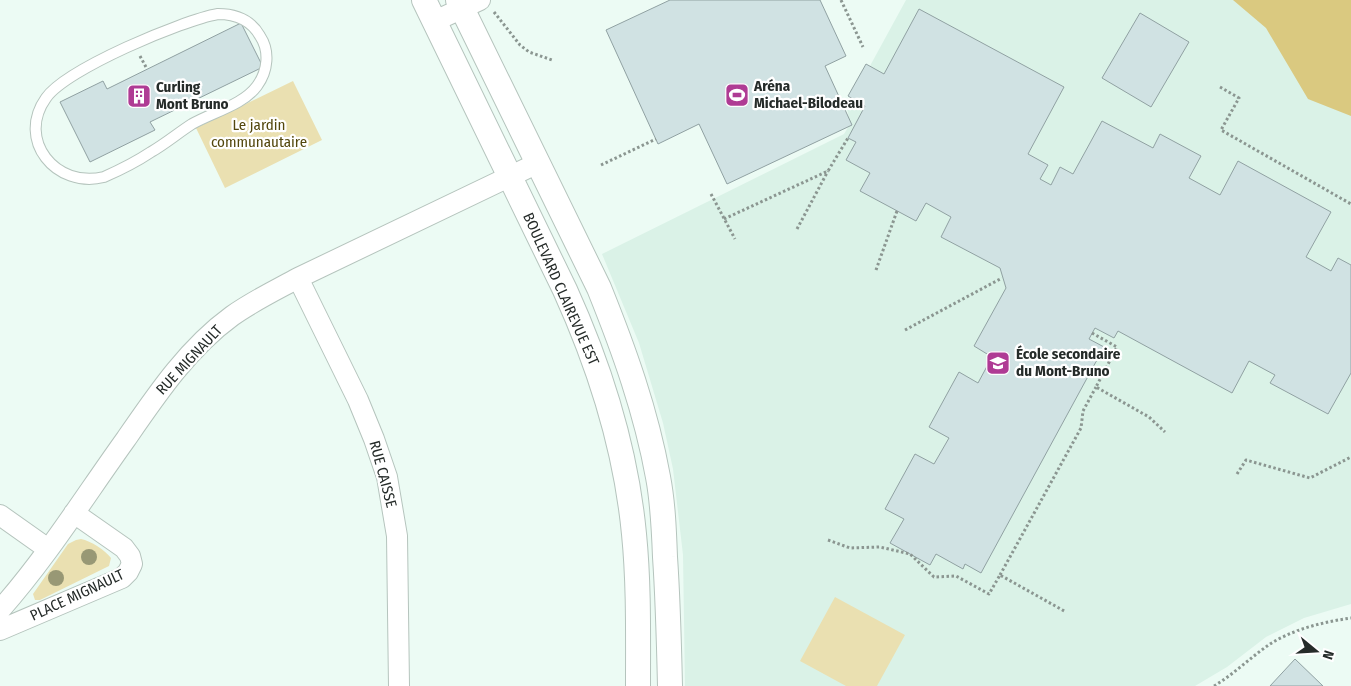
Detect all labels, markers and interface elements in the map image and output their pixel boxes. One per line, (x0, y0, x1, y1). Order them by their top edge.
place label: Aréna Michael-Bilodeau (753, 77, 863, 112)
place label: Curling Mont Bruno (156, 78, 229, 113)
sports icon: Aréna Michael-Bilodeau (724, 82, 750, 108)
building icon: Curling Mont Bruno (126, 83, 152, 109)
park label: Le jardin communautaire (211, 116, 307, 151)
street label: BOULEVARD CLAIREVUE EST (519, 210, 603, 368)
street label: RUE MIGNAULT (152, 321, 226, 399)
place label: École secondaire du Mont-Bruno (1016, 345, 1121, 380)
school or university icon: École secondaire du Mont-Bruno (985, 350, 1011, 376)
street label: RUE CAISSE (365, 439, 401, 509)
street label: PLACE MIGNAULT (27, 565, 127, 625)
north arrow (1291, 626, 1341, 676)
text: N (1319, 648, 1337, 661)

